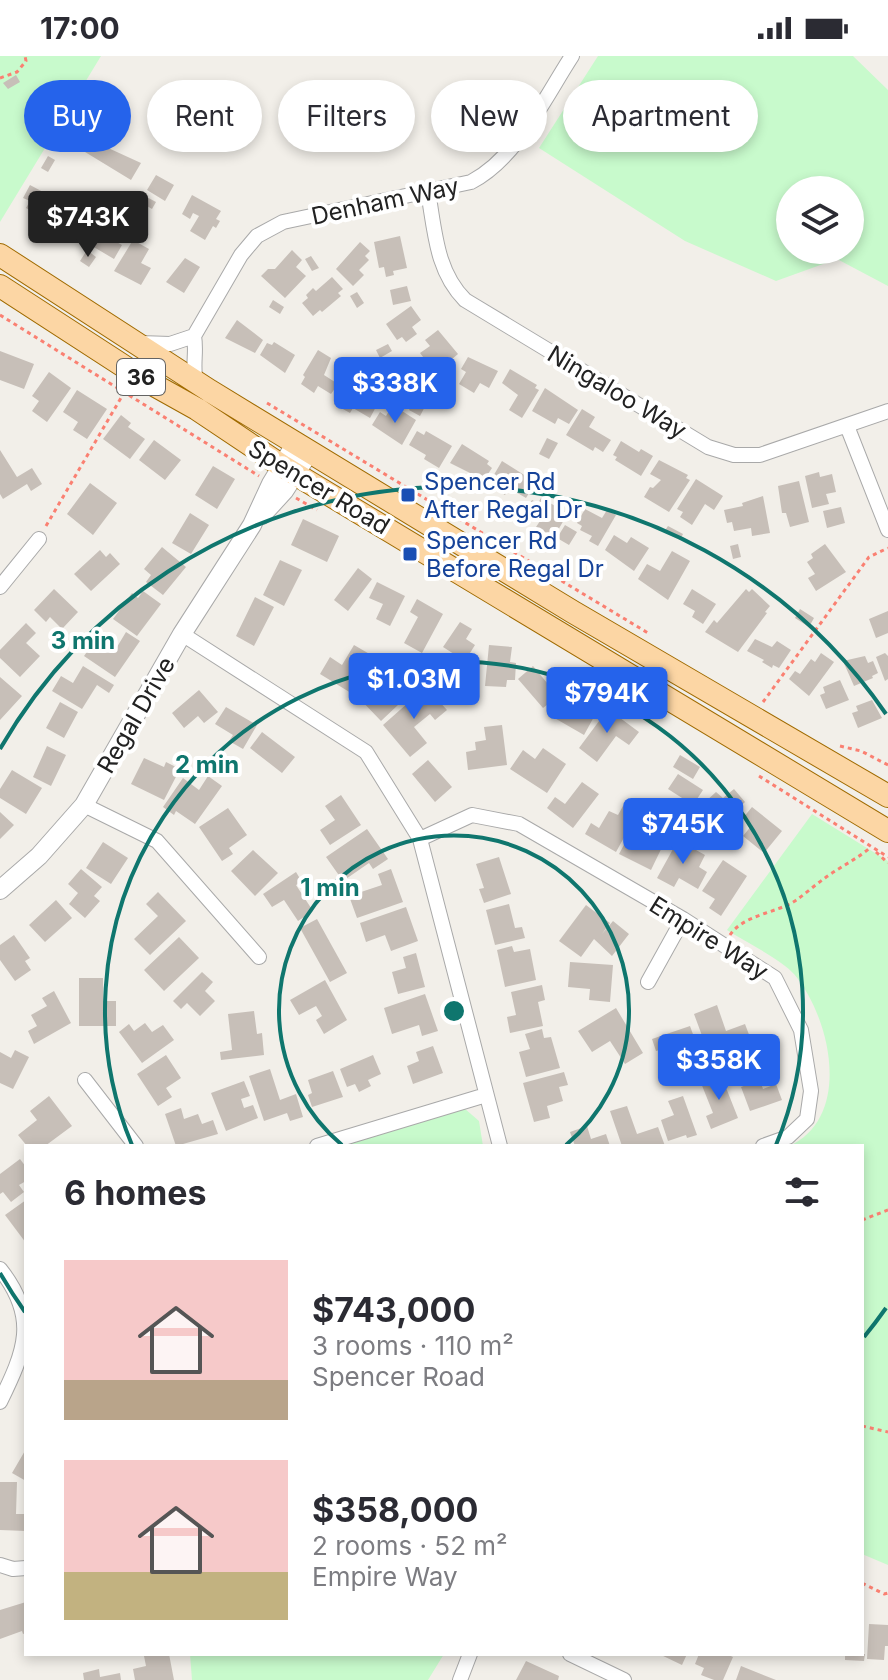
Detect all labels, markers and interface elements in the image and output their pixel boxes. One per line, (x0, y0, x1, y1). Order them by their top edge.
text: 17:00 (40, 10, 120, 46)
chip: Buy (24, 80, 131, 152)
chip: Rent (147, 80, 262, 152)
chip: Filters (278, 80, 415, 152)
chip: New (431, 80, 547, 152)
chip: Apartment (563, 80, 758, 152)
street label: Denham Way (309, 171, 461, 231)
map controls (776, 176, 864, 264)
button: layers (776, 176, 864, 264)
pin: $743K (32, 191, 144, 259)
text: $743K (46, 201, 130, 232)
street label: Ningaloo Way (542, 339, 692, 445)
pin: $338K (339, 357, 451, 425)
road number: 36 (117, 359, 165, 395)
text: $338K (352, 367, 438, 398)
street label: Spencer Road (243, 433, 395, 541)
place label: Spencer Rd After Regal Dr (424, 467, 582, 524)
marker: Spencer Rd After Regal Dr (399, 486, 417, 504)
place label: Spencer Rd Before Regal Dr (426, 526, 604, 583)
marker: Spencer Rd Before Regal Dr (401, 545, 419, 563)
text: 3 min (51, 626, 115, 655)
street label: Regal Drive (91, 652, 181, 778)
pin: $1.03M (349, 653, 479, 721)
text: $1.03M (367, 663, 461, 694)
pin: $794K (551, 667, 663, 735)
text: $794K (564, 677, 650, 708)
text: 2 min (175, 750, 239, 779)
pin: $745K (627, 798, 739, 866)
text: $745K (641, 808, 725, 839)
text: 1 min (300, 873, 360, 902)
street label: Empire Way (644, 890, 774, 986)
centre of rings (440, 997, 468, 1025)
pin: $358K (663, 1034, 775, 1102)
text: $358K (676, 1044, 762, 1075)
icon: filters (780, 1170, 824, 1214)
text: 6 homes (64, 1172, 206, 1213)
text: $743,000 (312, 1289, 475, 1330)
icon: home (128, 1292, 224, 1388)
text: 3 rooms · 110 m² (312, 1330, 514, 1361)
text: Spencer Road (312, 1361, 485, 1392)
text: $358,000 (312, 1489, 479, 1530)
icon: home (128, 1492, 224, 1588)
text: 2 rooms · 52 m² (312, 1530, 508, 1561)
text: Empire Way (312, 1561, 458, 1592)

